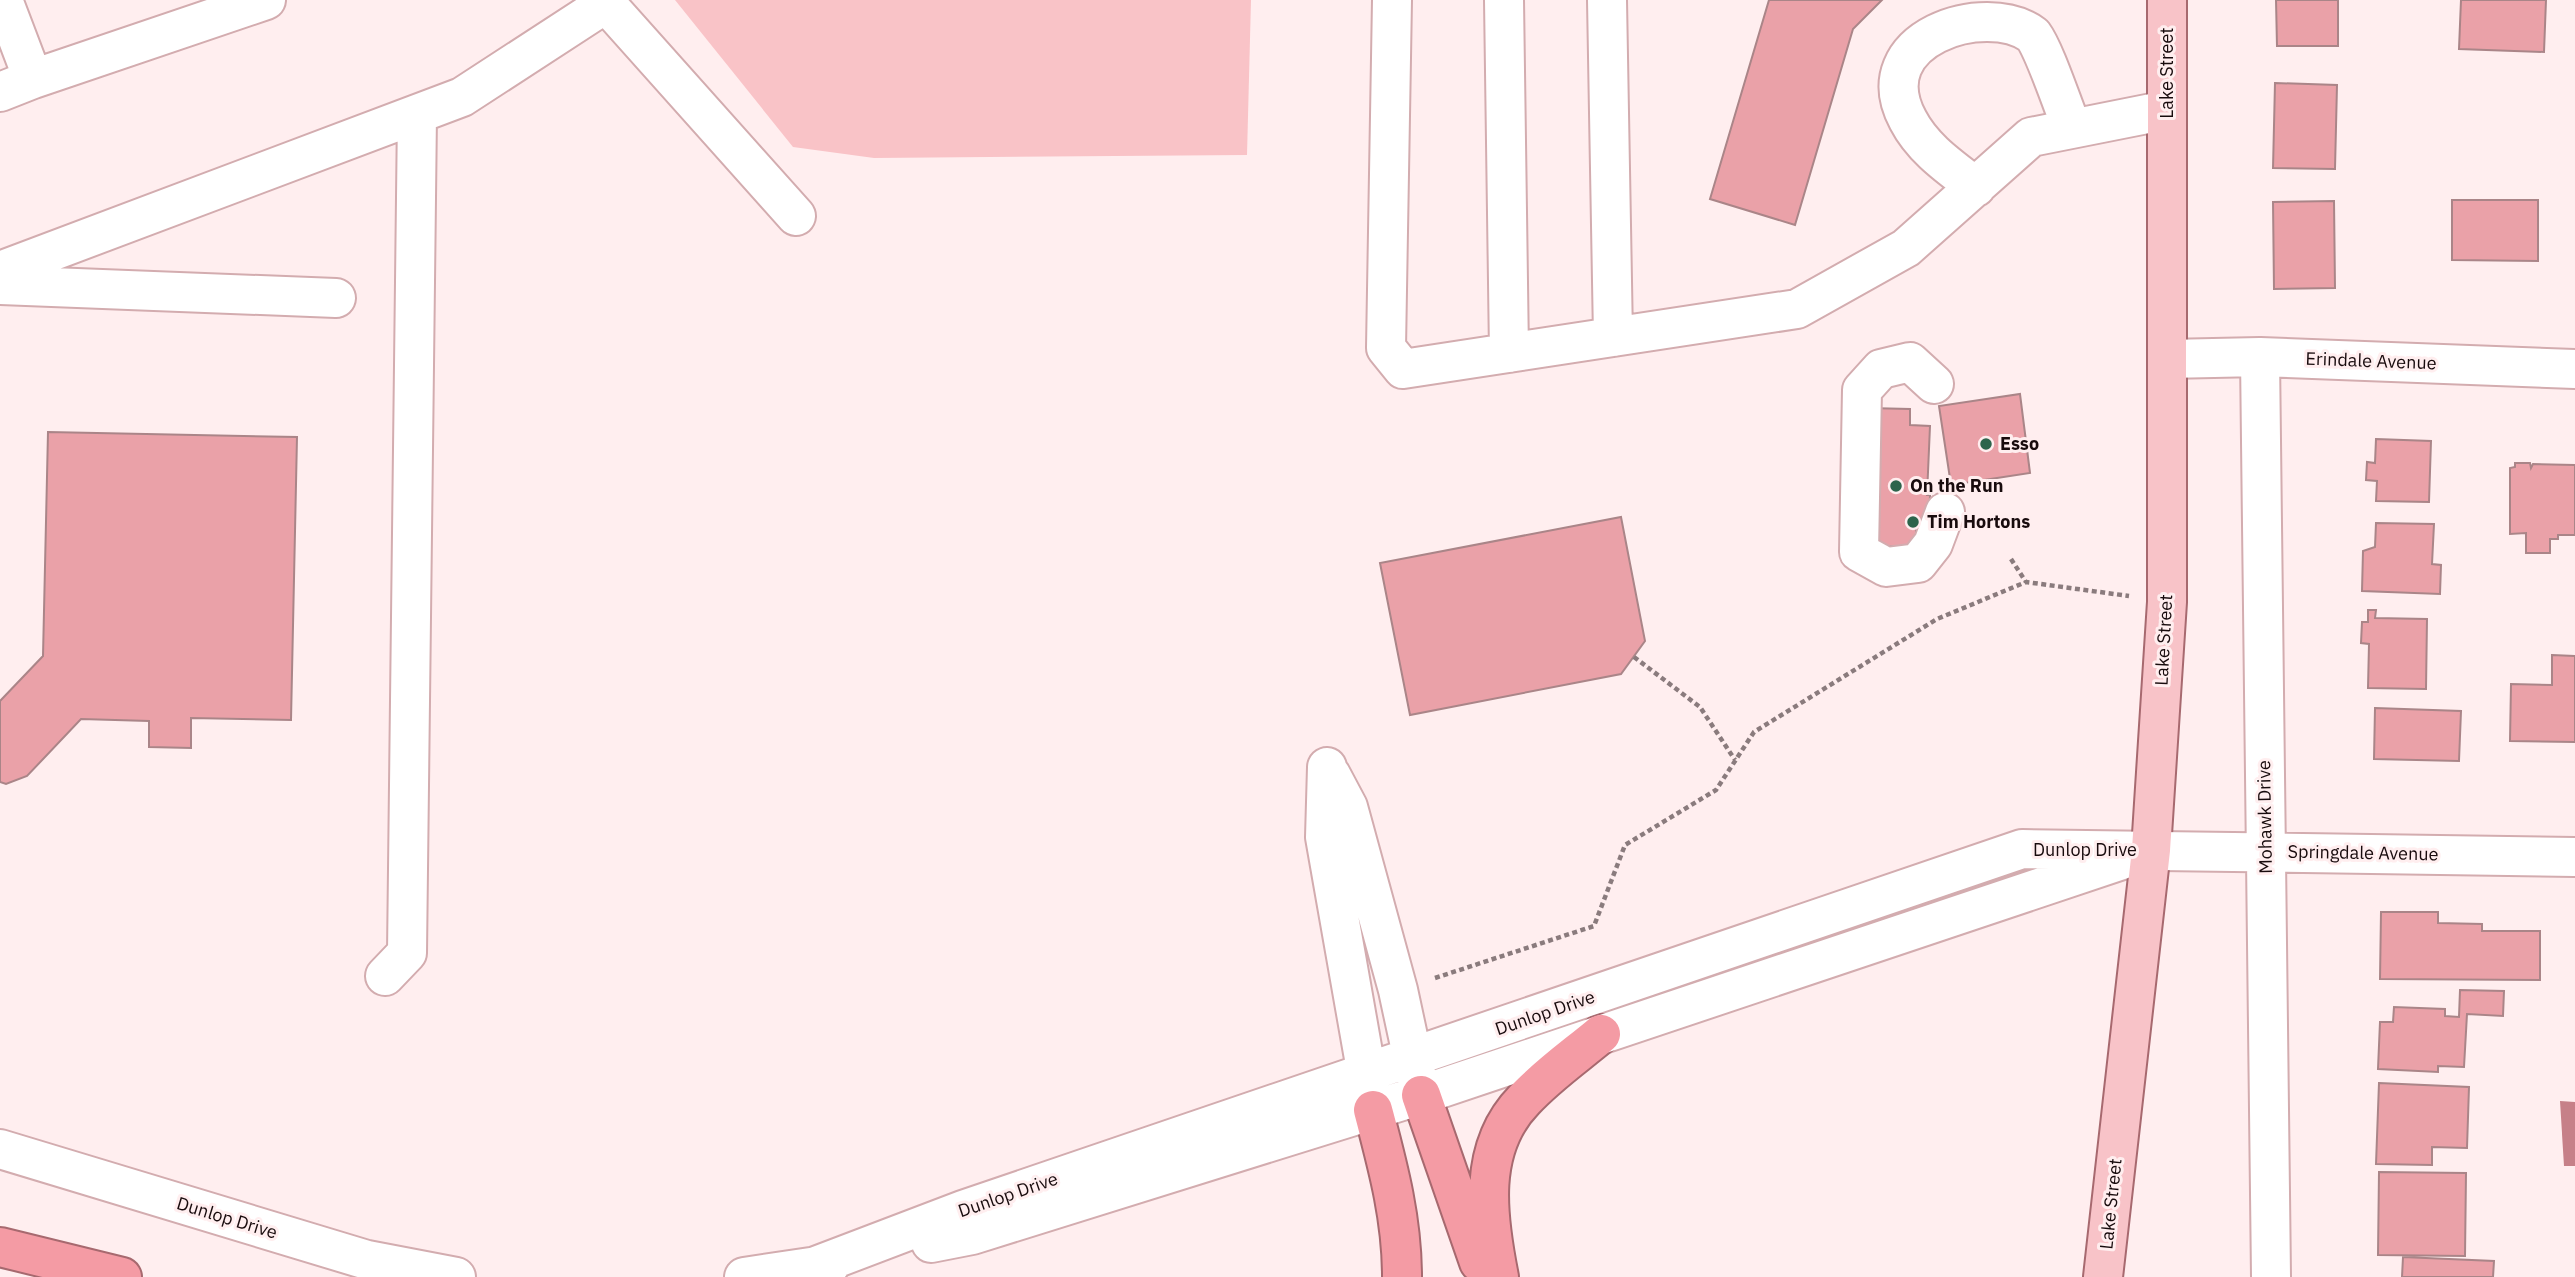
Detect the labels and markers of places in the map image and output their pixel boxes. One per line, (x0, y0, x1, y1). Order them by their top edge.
place label: Esso (2000, 432, 2039, 455)
marker: Esso (1978, 436, 1994, 452)
place label: On the Run (1910, 474, 2003, 497)
marker: On the Run (1888, 478, 1904, 494)
place label: Tim Hortons (1927, 510, 2030, 533)
marker: Tim Hortons (1905, 514, 1921, 530)

